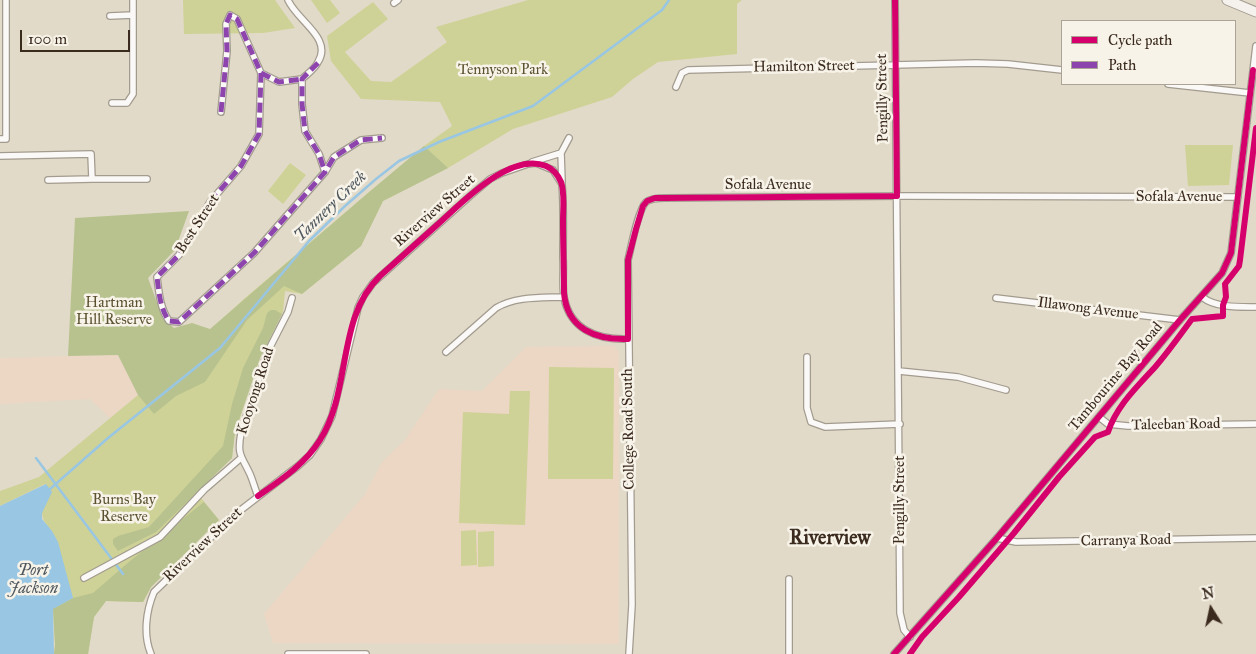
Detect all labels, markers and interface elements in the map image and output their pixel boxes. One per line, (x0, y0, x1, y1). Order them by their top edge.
scale bar (22, 20, 132, 52)
legend (1061, 20, 1236, 85)
text: 100 m (28, 30, 67, 48)
text: Cycle path (1108, 31, 1172, 49)
street label: Pengilly Street (873, 53, 893, 143)
text: Path (1108, 56, 1136, 74)
street label: Hamilton Street (753, 57, 855, 77)
park label: Tennyson Park (458, 61, 548, 79)
water label: Tannery Creek (291, 168, 371, 246)
street label: Riverview Street (391, 171, 479, 251)
street label: Sofala Avenue (725, 176, 811, 194)
street label: Sofala Avenue (1136, 188, 1222, 206)
street label: Best Street (172, 191, 224, 257)
park label: Hartman Hill Reserve (76, 294, 152, 329)
street label: Illawong Avenue (1036, 294, 1140, 324)
street label: Tambourine Bay Road (1065, 319, 1167, 435)
street label: Kooyong Road (233, 345, 279, 437)
street label: College Road South (619, 368, 639, 490)
street label: Taleeban Road (1131, 415, 1221, 435)
street label: Pengilly Street (891, 455, 909, 545)
park label: Burns Bay Reserve (92, 491, 156, 526)
street label: Riverview Street (160, 504, 246, 586)
district label: Riverview (789, 527, 871, 551)
street label: Carranya Road (1081, 531, 1171, 551)
water label: Port Jackson (8, 561, 58, 599)
north arrow (1186, 584, 1236, 634)
text: N (1201, 584, 1216, 603)

